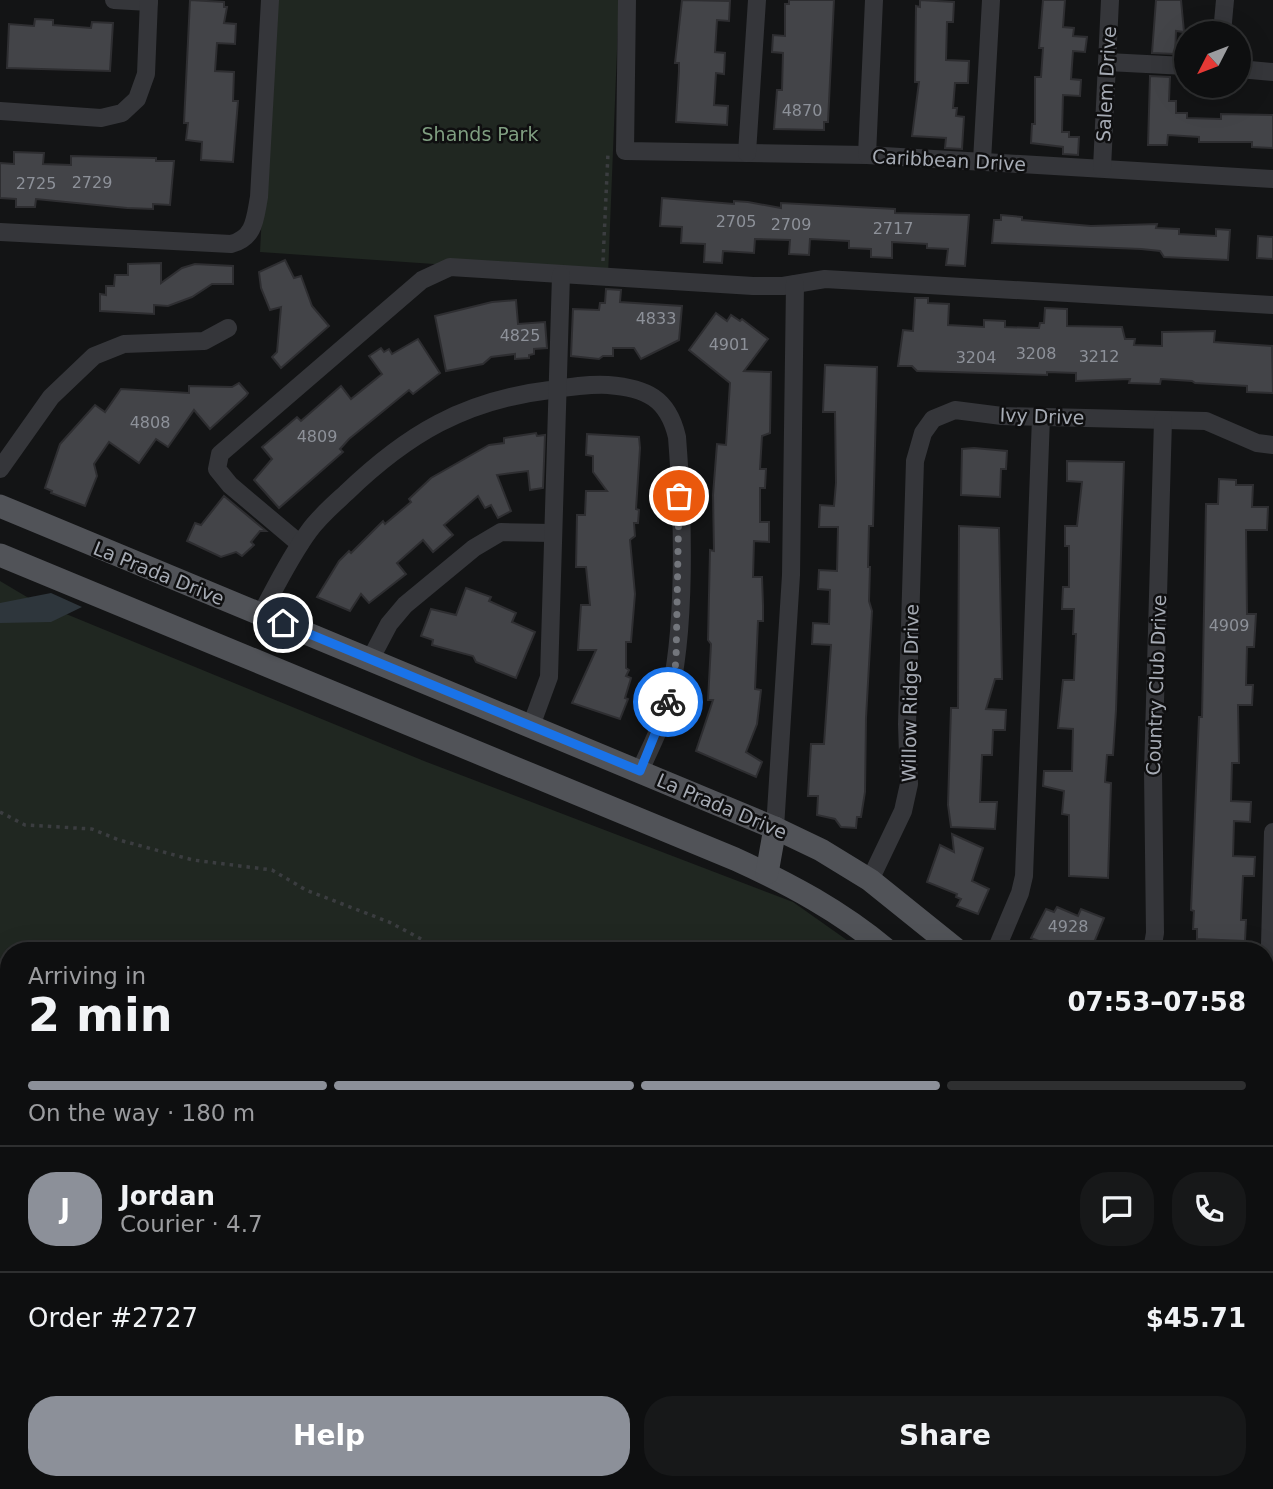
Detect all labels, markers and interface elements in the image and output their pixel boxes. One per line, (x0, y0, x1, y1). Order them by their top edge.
north arrow (1174, 21, 1251, 98)
map controls (1174, 21, 1251, 98)
street label: Salem Drive (1092, 26, 1120, 142)
house number: 4870 (782, 101, 822, 120)
park label: Shands Park (422, 123, 538, 145)
street label: Caribbean Drive (871, 145, 1027, 175)
house number: 2729 (72, 173, 112, 192)
house number: 2725 (16, 174, 56, 193)
house number: 2705 (716, 212, 756, 231)
house number: 2709 (771, 215, 811, 234)
house number: 2717 (873, 219, 913, 238)
house number: 4833 (636, 309, 676, 328)
house number: 4825 (500, 326, 540, 345)
house number: 4901 (709, 335, 749, 354)
house number: 3208 (1016, 344, 1056, 363)
house number: 3212 (1079, 347, 1119, 366)
house number: 3204 (956, 348, 996, 367)
street label: Ivy Drive (999, 404, 1085, 428)
house number: 4808 (130, 413, 170, 432)
house number: 4809 (297, 427, 337, 446)
pin (649, 466, 709, 526)
icon: bag (660, 477, 698, 515)
street label: La Prada Drive (90, 537, 228, 609)
pin (253, 593, 313, 653)
street label: Country Club Drive (1142, 594, 1170, 776)
icon: home (264, 604, 302, 642)
street label: Willow Ridge Drive (897, 604, 923, 782)
house number: 4909 (1209, 616, 1249, 635)
courier (633, 667, 703, 737)
icon: bike (649, 683, 687, 721)
street label: La Prada Drive (654, 769, 790, 843)
house number: 4928 (1048, 917, 1088, 936)
text: Arriving in (28, 963, 146, 989)
text: 07:53–07:58 (1067, 987, 1246, 1017)
text: 2 min (28, 988, 172, 1042)
text: On the way · 180 m (28, 1100, 255, 1126)
button: chat (1080, 1172, 1154, 1246)
button: phone (1172, 1172, 1246, 1246)
text: Jordan (120, 1181, 215, 1211)
text: J (60, 1194, 70, 1224)
text: Courier · 4.7 (120, 1211, 263, 1237)
text: Order #2727 (28, 1303, 198, 1333)
text: $45.71 (1146, 1303, 1246, 1333)
button: Help (28, 1396, 630, 1476)
button: Share (644, 1396, 1246, 1476)

